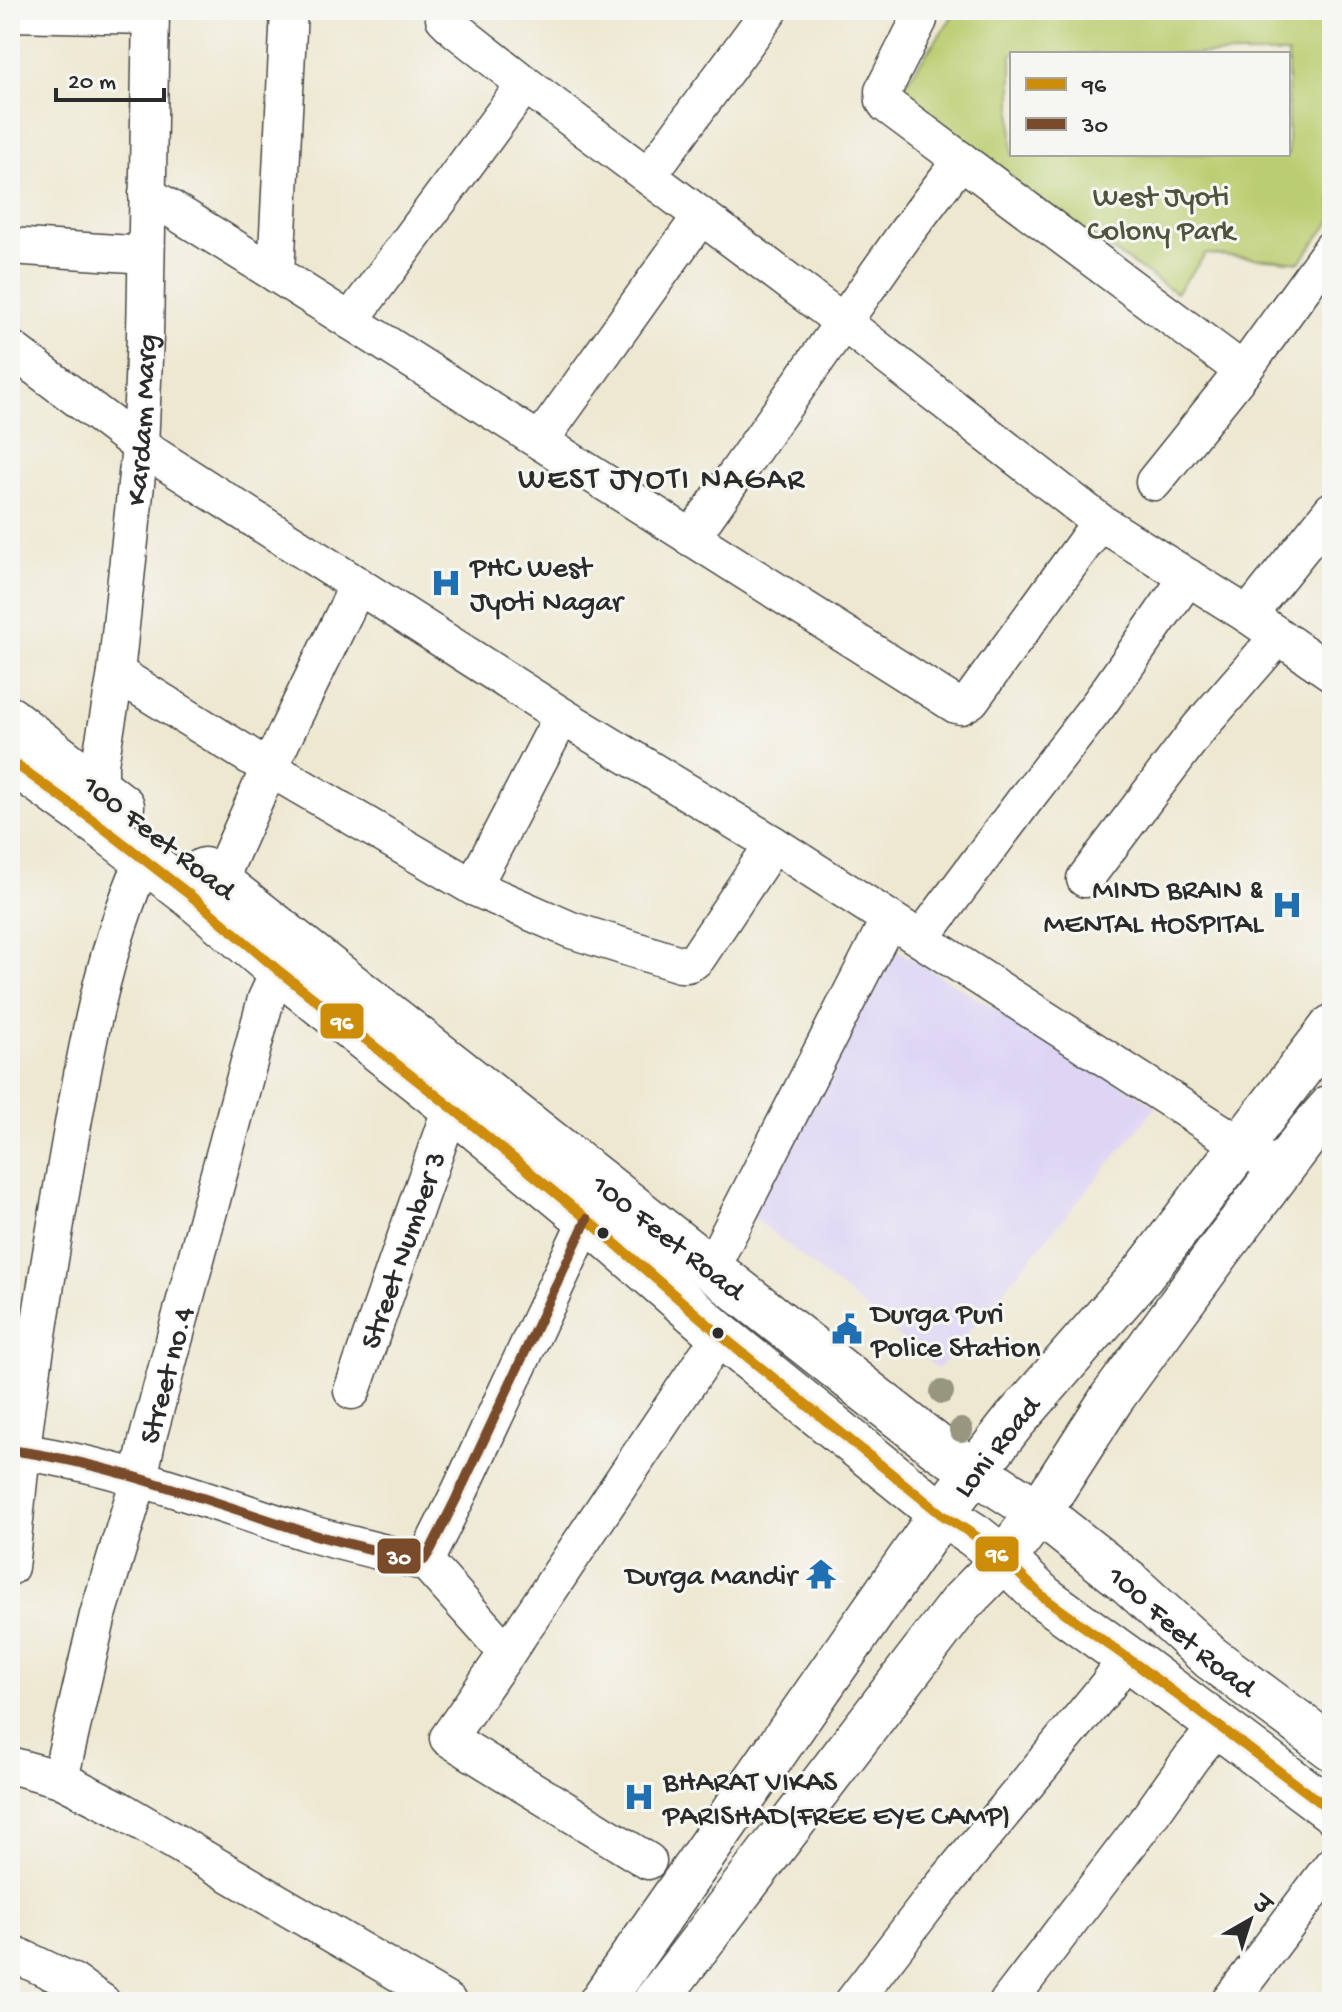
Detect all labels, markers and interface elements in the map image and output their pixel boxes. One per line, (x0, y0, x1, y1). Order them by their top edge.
scale bar (56, 52, 164, 102)
legend (1010, 52, 1290, 156)
text: 20 m (68, 69, 116, 98)
text: 96 (1081, 73, 1107, 102)
text: 30 (1081, 113, 1108, 142)
park label: West Jyoti Colony Park (1087, 182, 1237, 251)
street label: Kardam Marg (121, 333, 167, 507)
district label: WEST JYOTI NAGAR (518, 462, 806, 500)
place label: PHC West Jyoti Nagar (469, 553, 625, 622)
hospital icon: PHC West Jyoti Nagar (429, 566, 463, 600)
street label: 100 Feet Road (73, 768, 243, 912)
place label: MIND BRAIN & MENTAL HOSPITAL (1043, 875, 1264, 944)
hospital icon: MIND BRAIN & MENTAL HOSPITAL (1270, 888, 1304, 922)
line badge: 96 (319, 1002, 365, 1040)
text: 96 (330, 1012, 354, 1038)
street label: Street Number 3 (355, 1147, 456, 1354)
street label: 100 Feet Road (582, 1168, 752, 1312)
unlabelled marker (595, 1225, 611, 1241)
place label: Durga Puri Police Station (869, 1299, 1040, 1368)
street label: Street no.4 (134, 1303, 204, 1448)
public building icon: Durga Puri Police Station (830, 1312, 864, 1346)
unlabelled marker (710, 1325, 726, 1341)
street label: Loni Road (948, 1389, 1051, 1506)
line badge: 96 (974, 1535, 1020, 1573)
line badge: 30 (376, 1537, 422, 1575)
text: 96 (985, 1544, 1009, 1570)
text: 30 (386, 1547, 411, 1573)
temple icon: Durga Mandir (804, 1557, 838, 1591)
street label: 100 Feet Road (1098, 1559, 1263, 1709)
place label: Durga Mandir (623, 1561, 799, 1596)
place label: BHARAT VIKAS PARISHAD(FREE EYE CAMP) (662, 1767, 1011, 1836)
hospital icon: BHARAT VIKAS PARISHAD(FREE EYE CAMP) (622, 1780, 656, 1814)
north arrow (1210, 1880, 1290, 1960)
text: उ (1245, 1892, 1276, 1924)

